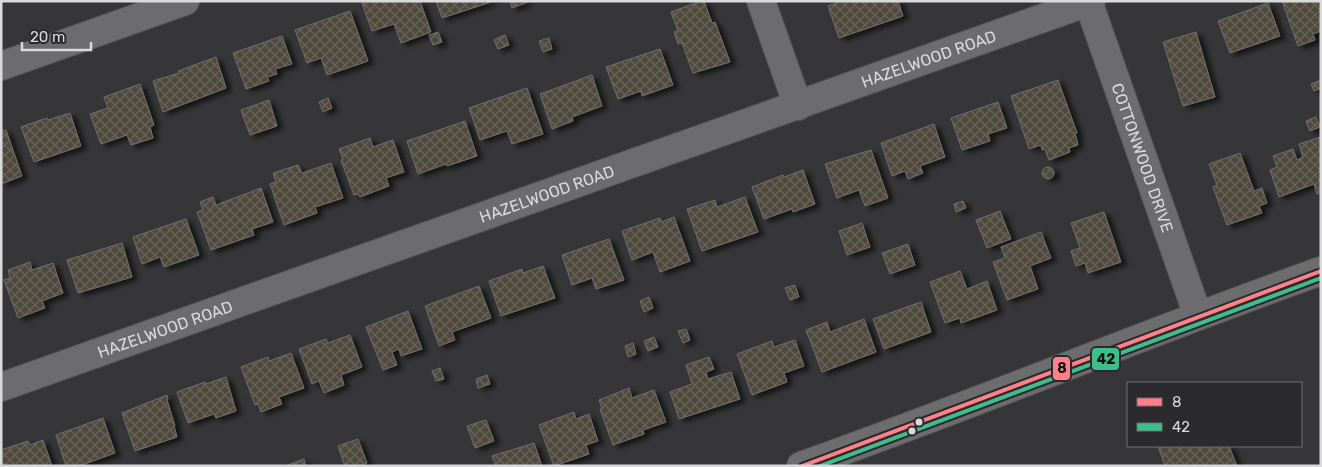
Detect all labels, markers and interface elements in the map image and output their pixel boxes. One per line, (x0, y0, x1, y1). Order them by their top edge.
scale bar (22, 20, 91, 52)
street label: HAZELWOOD ROAD (858, 26, 999, 91)
text: 20 m (30, 28, 65, 46)
street label: COTTONWOOD DRIVE (1108, 81, 1178, 235)
street label: HAZELWOOD ROAD (477, 161, 617, 226)
street label: HAZELWOOD ROAD (95, 296, 235, 362)
line badge: 42 (1091, 347, 1120, 371)
text: 42 (1097, 351, 1115, 368)
line badge: 8 (1052, 356, 1071, 381)
text: 8 (1057, 360, 1067, 377)
legend (1127, 382, 1302, 447)
text: 8 (1172, 393, 1182, 411)
unlabelled marker (914, 417, 924, 427)
text: 42 (1172, 418, 1190, 436)
unlabelled marker (907, 426, 917, 436)

